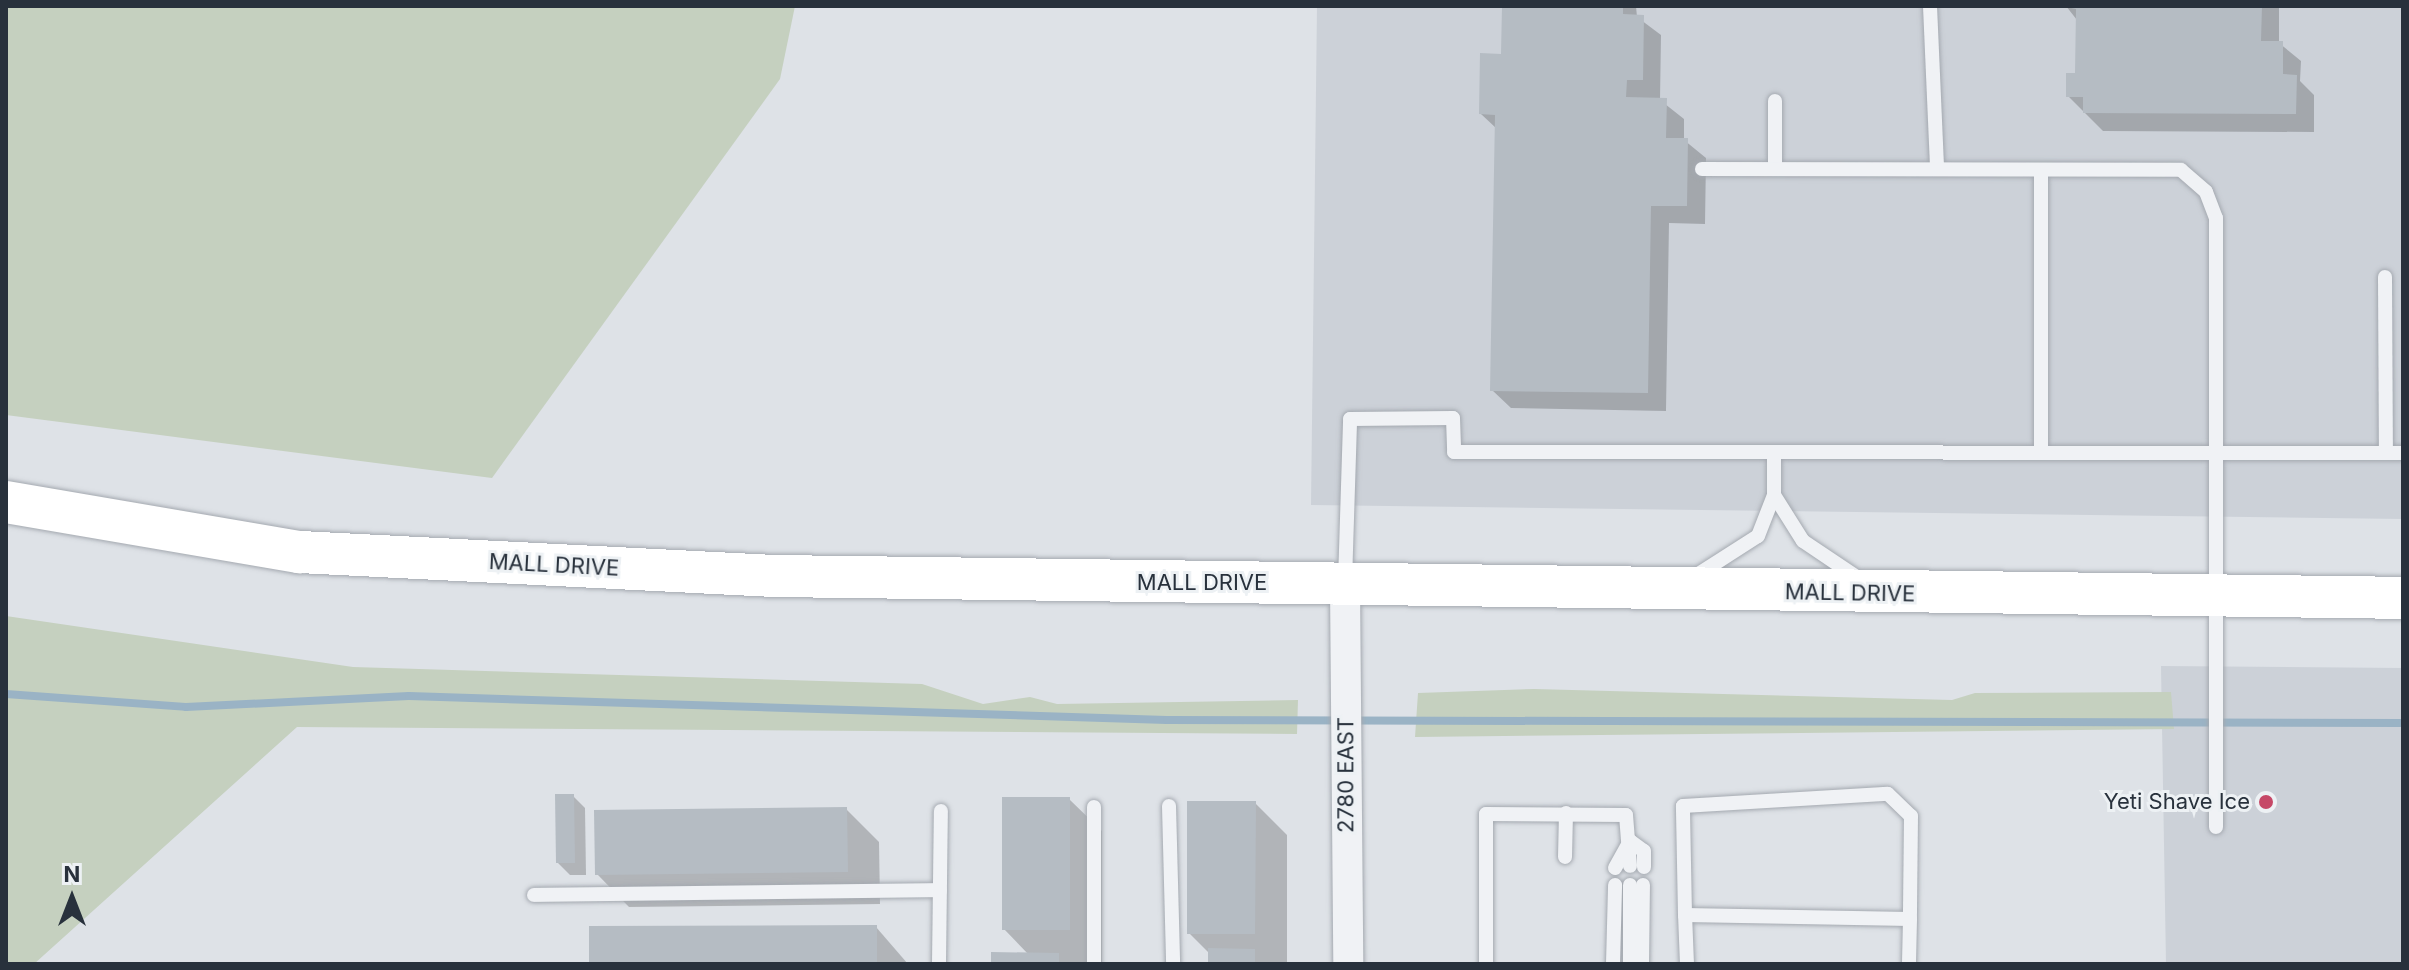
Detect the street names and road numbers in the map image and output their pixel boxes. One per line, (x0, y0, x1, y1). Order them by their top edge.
street label: MALL DRIVE (488, 548, 620, 582)
street label: MALL DRIVE (1137, 570, 1267, 596)
street label: MALL DRIVE (1785, 579, 1915, 607)
street label: 2780 EAST (1333, 717, 1359, 833)

